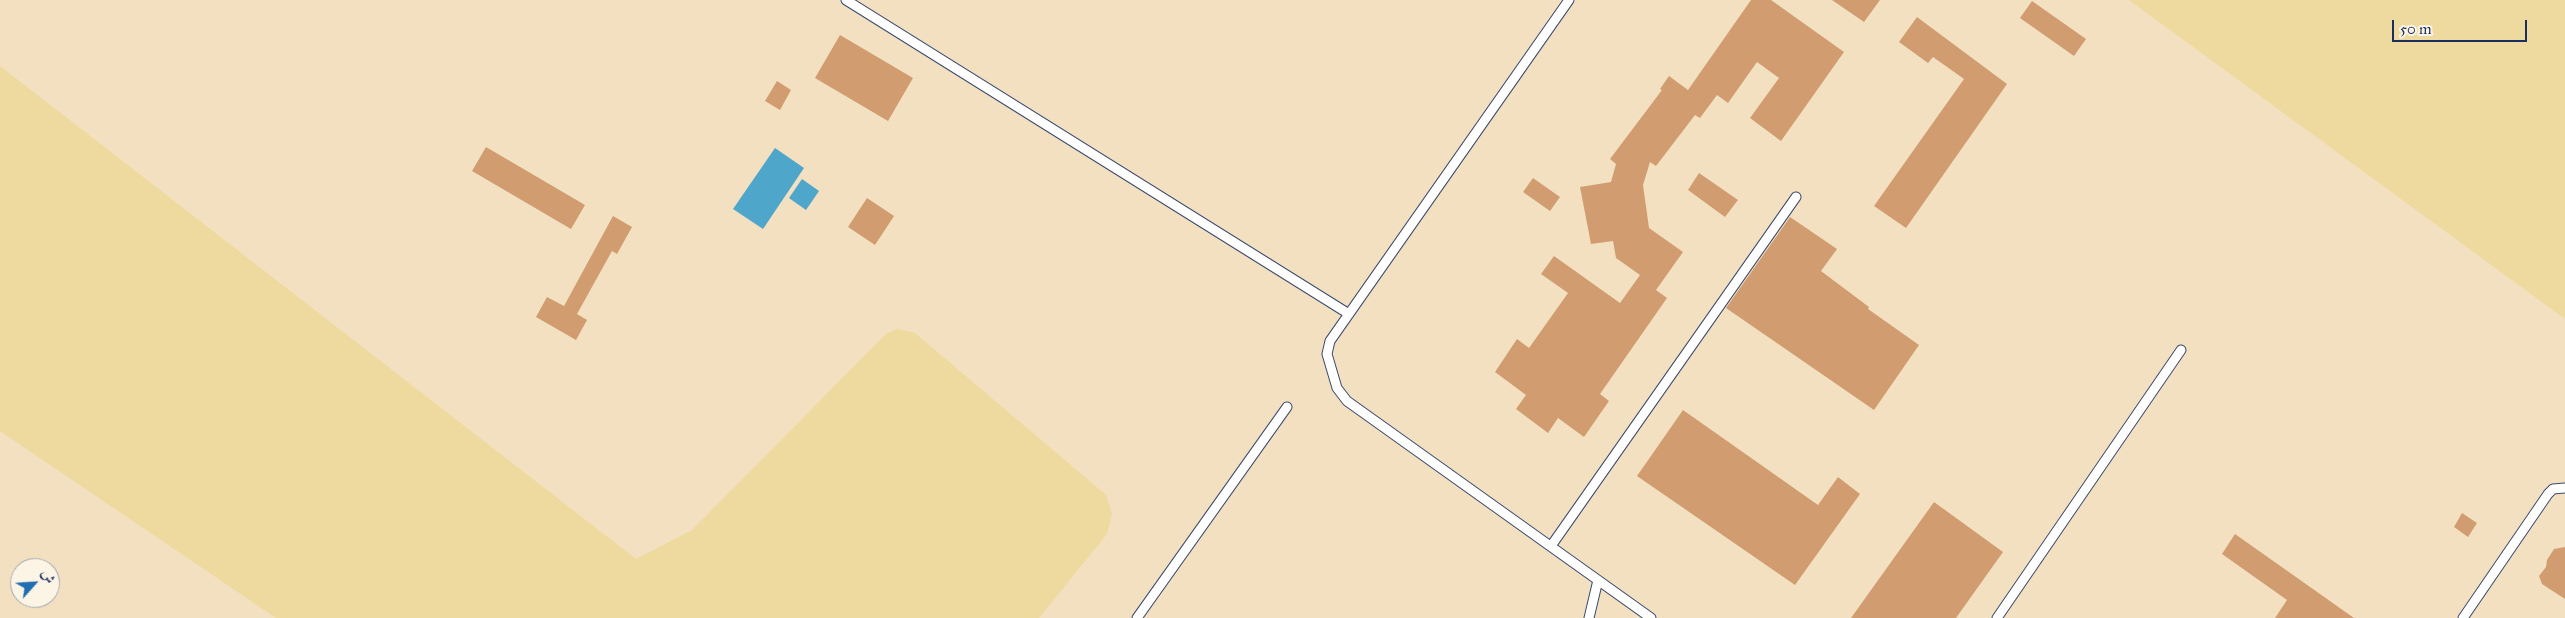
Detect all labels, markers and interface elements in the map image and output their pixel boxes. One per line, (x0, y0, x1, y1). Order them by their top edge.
scale bar (2395, 10, 2530, 42)
text: 50 m (2400, 20, 2432, 38)
north arrow (10, 558, 60, 608)
text: ش (37, 567, 59, 587)

